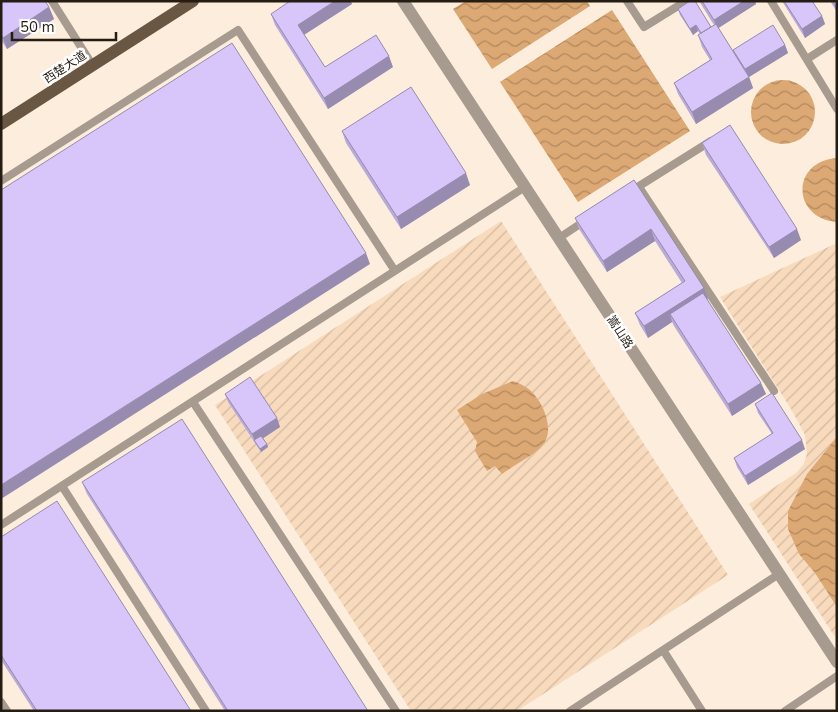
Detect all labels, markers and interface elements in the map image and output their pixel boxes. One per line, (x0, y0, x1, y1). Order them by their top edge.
scale bar (12, 10, 116, 42)
text: 50 m (20, 17, 55, 37)
street label: 西楚大道 (41, 47, 89, 87)
street label: 嵩山路 (603, 313, 637, 351)

